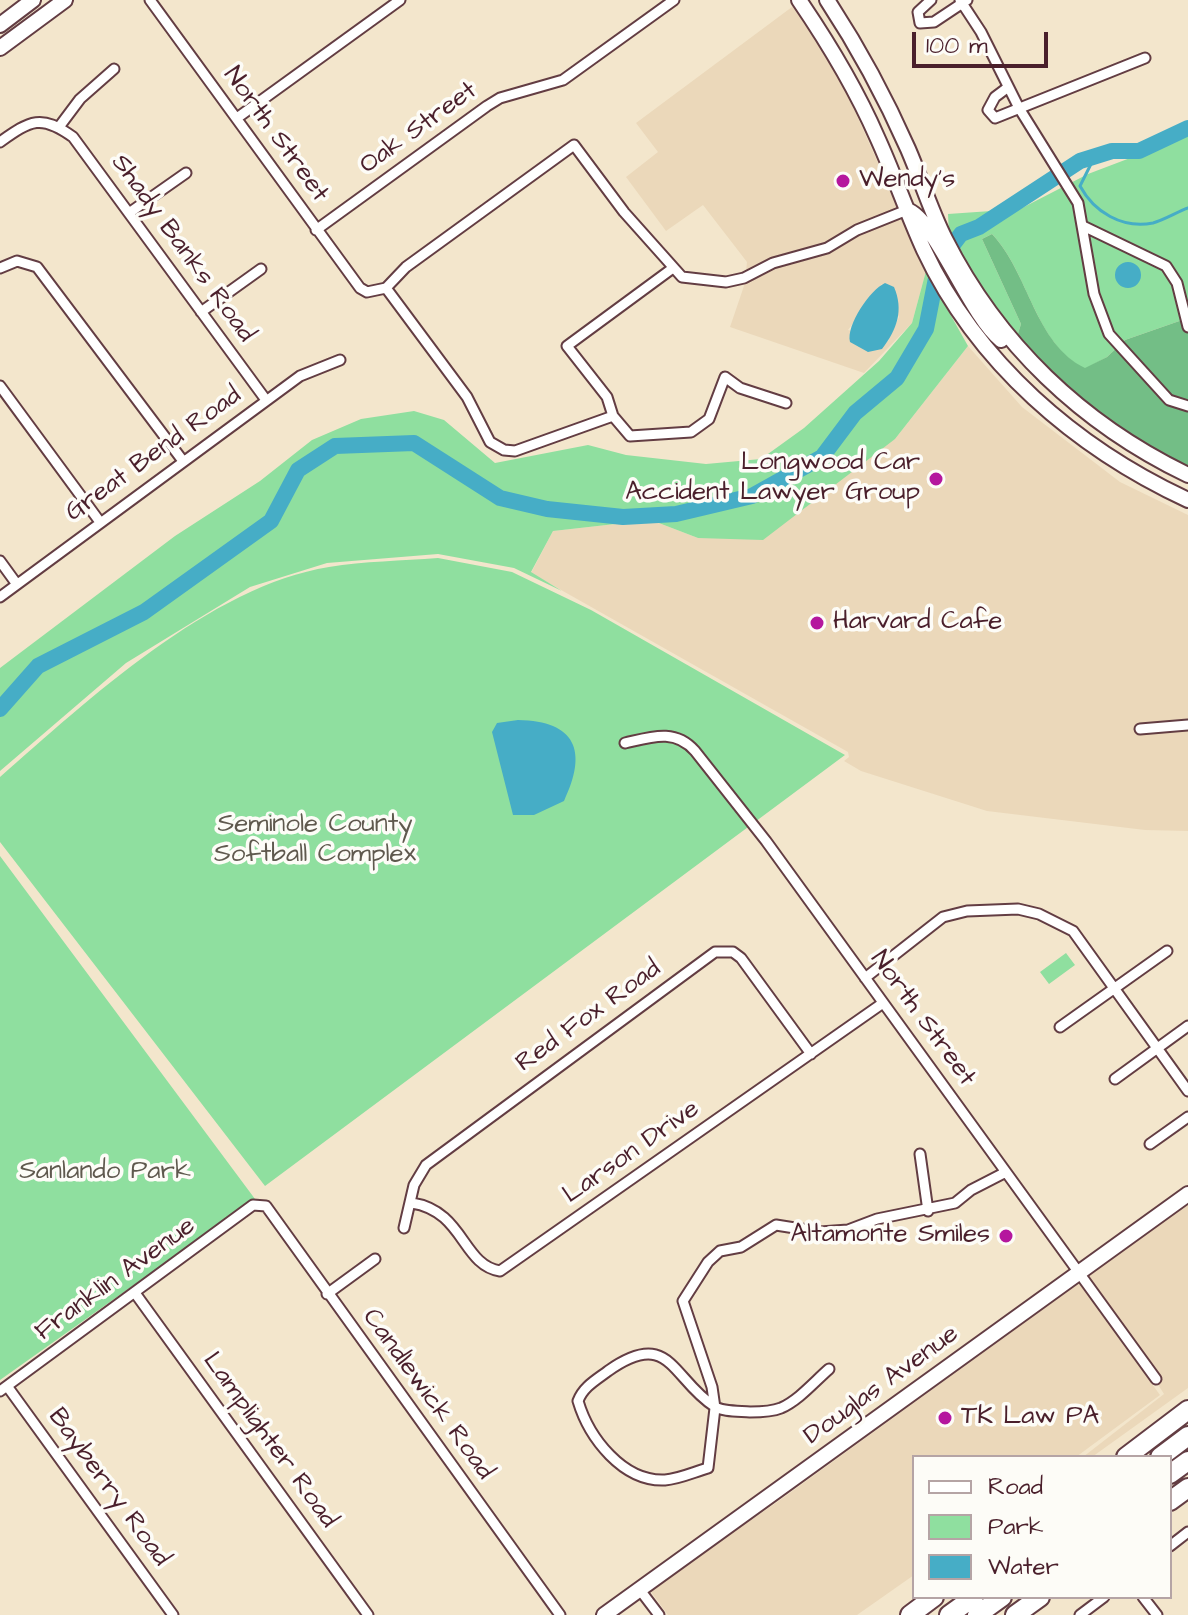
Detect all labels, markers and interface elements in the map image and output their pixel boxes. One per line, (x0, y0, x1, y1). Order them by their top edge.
scale bar (916, 16, 1052, 66)
text: 100 m (926, 29, 988, 63)
street label: North Street (216, 61, 334, 209)
street label: Oak Street (354, 76, 484, 182)
street label: Shady Banks Road (103, 149, 261, 349)
place label: Wendy's (859, 165, 955, 197)
marker: Wendy's (834, 172, 852, 190)
street label: Great Bend Road (60, 381, 248, 529)
place label: Longwood Car Accident Lawyer Group (625, 448, 920, 510)
marker: Longwood Car Accident Lawyer Group (927, 470, 945, 488)
place label: Harvard Cafe (833, 607, 1002, 639)
marker: Harvard Cafe (808, 614, 826, 632)
park label: Seminole County Softball Complex (214, 810, 416, 872)
street label: North Street (863, 945, 981, 1093)
street label: Red Fox Road (511, 954, 667, 1080)
street label: Larson Drive (558, 1095, 706, 1211)
park label: Sanlando Park (19, 1157, 191, 1189)
street label: Franklin Avenue (30, 1211, 202, 1349)
place label: Altamonte Smiles (791, 1220, 990, 1252)
marker: Altamonte Smiles (997, 1227, 1015, 1245)
street label: Candlewick Road (355, 1303, 499, 1487)
street label: Douglas Avenue (799, 1319, 965, 1453)
street label: Lamplighter Road (195, 1347, 343, 1535)
place label: TK Law PA (961, 1402, 1099, 1434)
street label: Bayberry Road (40, 1403, 176, 1573)
marker: TK Law PA (936, 1409, 954, 1427)
legend (912, 1455, 1172, 1599)
text: Road (988, 1470, 1043, 1504)
text: Park (988, 1510, 1044, 1544)
text: Water (988, 1550, 1059, 1584)

